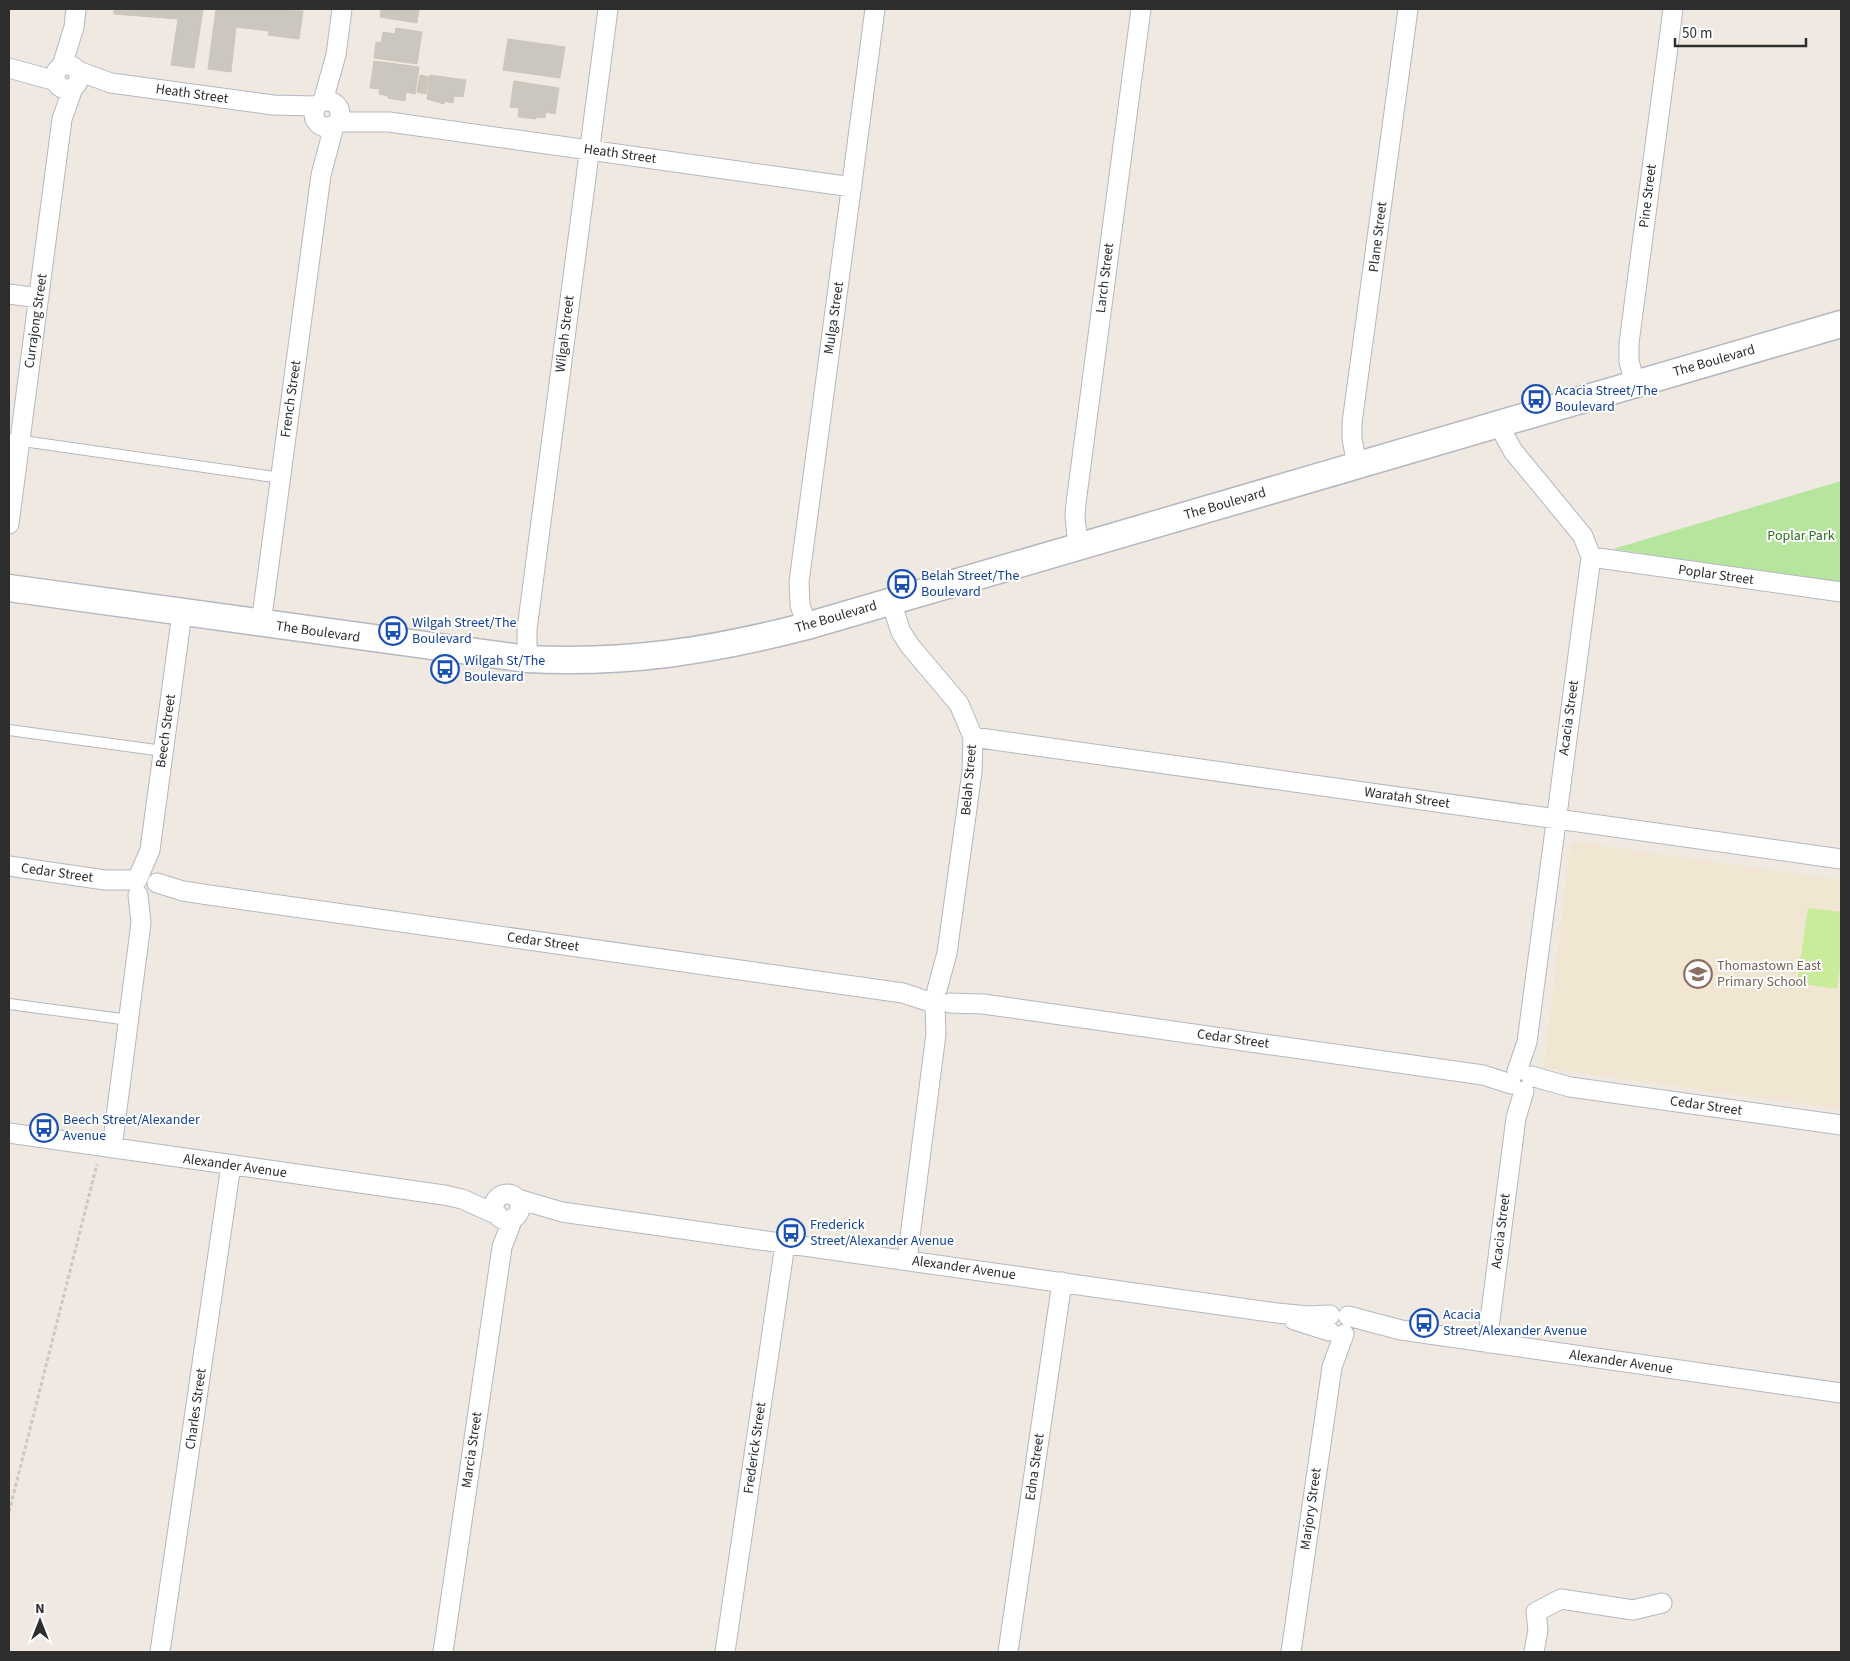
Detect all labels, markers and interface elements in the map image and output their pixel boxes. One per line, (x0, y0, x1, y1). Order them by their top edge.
scale bar (1675, 15, 1806, 47)
text: 50 m (1682, 23, 1712, 44)
street label: Heath Street (154, 79, 230, 109)
street label: Heath Street (582, 139, 658, 169)
street label: Pine Street (1634, 163, 1662, 229)
street label: Plane Street (1364, 200, 1392, 273)
street label: Larch Street (1091, 242, 1119, 314)
street label: Currajong Street (19, 272, 53, 370)
street label: Mulga Street (819, 280, 849, 356)
street label: Wilgah Street (550, 294, 580, 374)
street label: The Boulevard (1671, 340, 1757, 382)
street label: French Street (276, 359, 306, 439)
place label: Acacia Street/The Boulevard (1555, 381, 1658, 417)
bus stop icon: Acacia Street/The Boulevard (1521, 384, 1551, 414)
street label: The Boulevard (1182, 483, 1268, 525)
park label: Poplar Park (1767, 526, 1835, 546)
street label: Poplar Street (1677, 560, 1755, 590)
place label: Belah Street/The Boulevard (921, 566, 1019, 602)
bus stop icon: Belah Street/The Boulevard (887, 569, 917, 599)
street label: The Boulevard (793, 596, 879, 638)
place label: Wilgah Street/The Boulevard (412, 613, 517, 649)
street label: The Boulevard (275, 616, 361, 648)
bus stop icon: Wilgah Street/The Boulevard (378, 616, 408, 646)
place label: Wilgah St/The Boulevard (464, 651, 545, 687)
bus stop icon: Wilgah St/The Boulevard (430, 654, 460, 684)
street label: Acacia Street (1554, 679, 1584, 757)
street label: Beech Street (151, 693, 181, 769)
street label: Belah Street (956, 743, 982, 816)
street label: Waratah Street (1363, 782, 1451, 814)
street label: Cedar Street (20, 858, 95, 888)
street label: Cedar Street (506, 927, 581, 957)
place label: Thomastown East Primary School (1717, 956, 1822, 992)
school or university icon: Thomastown East Primary School (1683, 959, 1713, 989)
street label: Cedar Street (1196, 1024, 1271, 1054)
street label: Cedar Street (1669, 1091, 1744, 1121)
place label: Beech Street/Alexander Avenue (63, 1110, 200, 1146)
bus stop icon: Beech Street/Alexander Avenue (29, 1113, 59, 1143)
street label: Alexander Avenue (182, 1149, 288, 1183)
street label: Acacia Street (1486, 1192, 1516, 1270)
place label: Frederick Street/Alexander Avenue (810, 1215, 954, 1251)
bus stop icon: Frederick Street/Alexander Avenue (776, 1218, 806, 1248)
street label: Alexander Avenue (911, 1251, 1017, 1285)
place label: Acacia Street/Alexander Avenue (1443, 1305, 1587, 1341)
bus stop icon: Acacia Street/Alexander Avenue (1409, 1308, 1439, 1338)
street label: Alexander Avenue (1568, 1345, 1674, 1379)
street label: Charles Street (180, 1367, 212, 1451)
street label: Frederick Street (739, 1401, 771, 1495)
street label: Marcia Street (457, 1410, 487, 1489)
street label: Edna Street (1020, 1432, 1050, 1502)
street label: Marjory Street (1295, 1466, 1327, 1551)
north arrow (15, 1596, 65, 1646)
text: N (35, 1599, 45, 1619)

